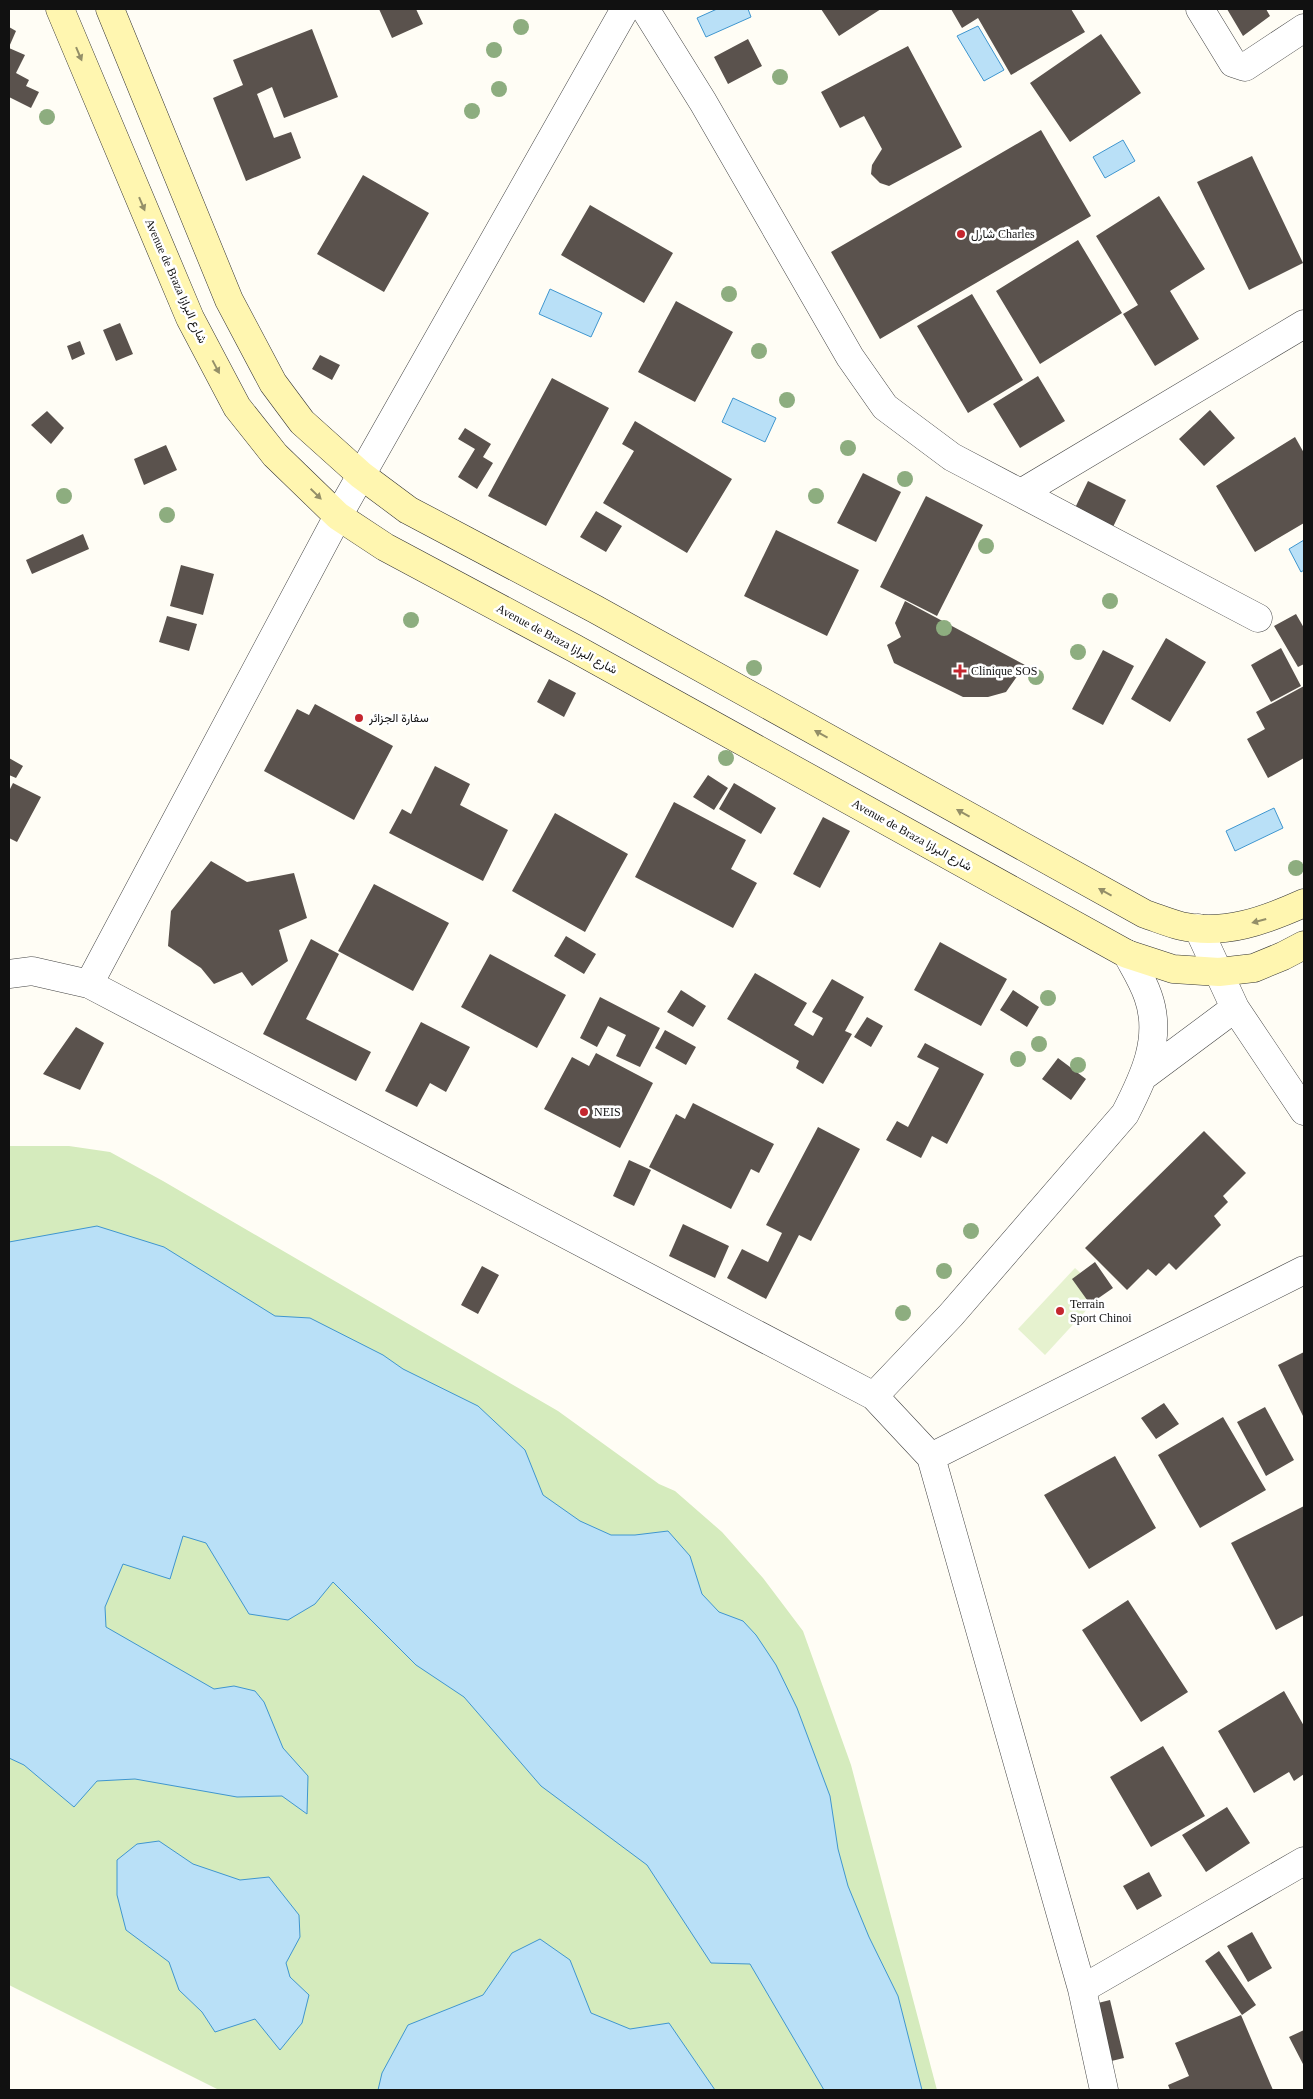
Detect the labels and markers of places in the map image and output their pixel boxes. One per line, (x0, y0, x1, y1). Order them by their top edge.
place label: شارل Charles (971, 227, 1035, 242)
marker: شارل Charles (955, 228, 967, 240)
marker: Clinique SOS (953, 664, 967, 678)
place label: Clinique SOS (971, 664, 1037, 678)
place label: سفارة الجزائر (368, 711, 429, 726)
marker: سفارة الجزائر (353, 712, 365, 724)
place label: NEIS (594, 1105, 621, 1119)
marker: NEIS (578, 1106, 590, 1118)
place label: Terrain Sport Chinoi (1070, 1297, 1132, 1325)
marker: Terrain Sport Chinoi (1054, 1305, 1066, 1317)

